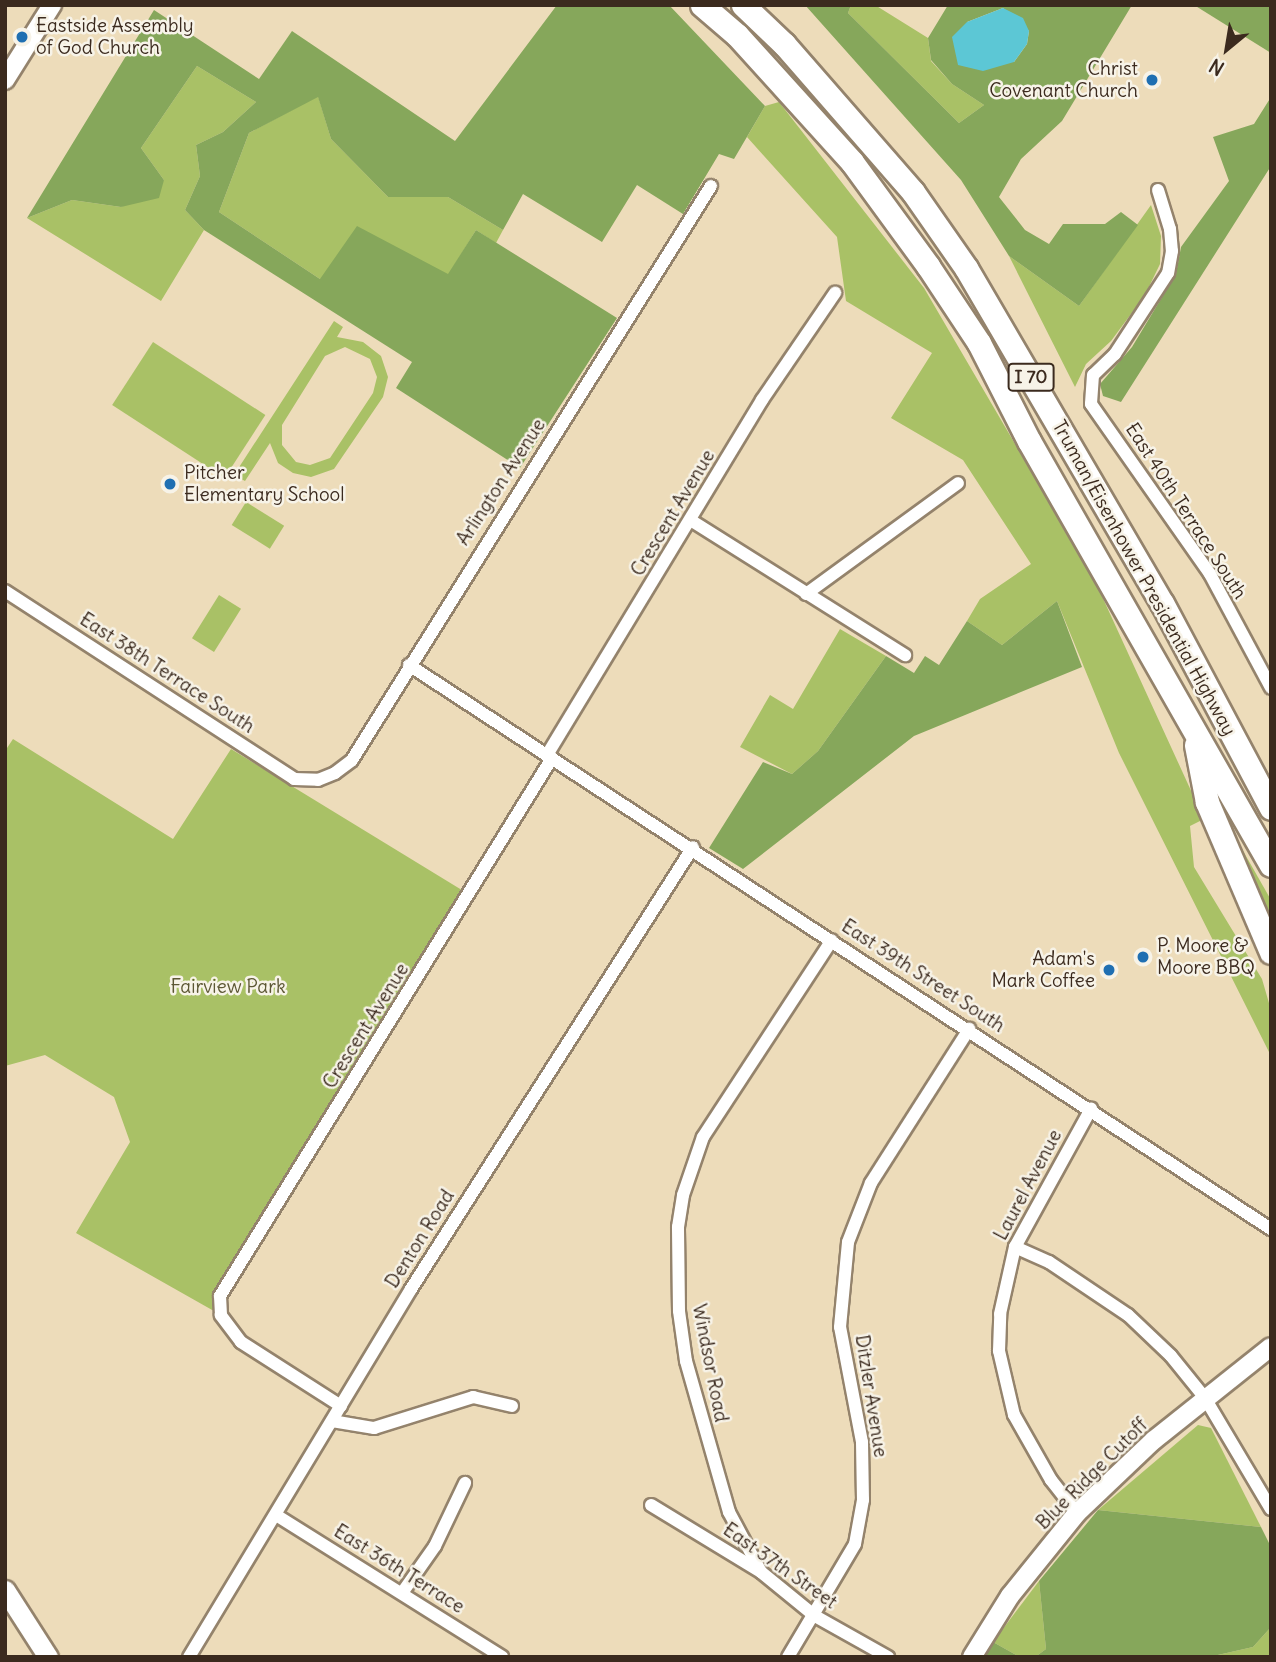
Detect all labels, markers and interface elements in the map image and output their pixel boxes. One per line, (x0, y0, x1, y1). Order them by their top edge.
north arrow (1192, 14, 1262, 84)
place label: Eastside Assembly of God Church (36, 15, 193, 59)
marker: Eastside Assembly of God Church (14, 29, 30, 45)
text: N (1205, 54, 1228, 81)
place label: Christ Covenant Church (989, 58, 1138, 102)
marker: Christ Covenant Church (1144, 72, 1160, 88)
road number: I 70 (1006, 362, 1056, 391)
street label: Arlington Avenue (452, 414, 550, 550)
street label: Truman/Eisenhower Presidential Highway (1047, 416, 1241, 740)
street label: East 40th Terrace South (1121, 419, 1251, 603)
street label: Crescent Avenue (626, 446, 720, 580)
place label: Pitcher Elementary School (184, 462, 345, 506)
marker: Pitcher Elementary School (162, 476, 178, 492)
street label: East 38th Terrace South (75, 608, 259, 738)
street label: East 39th Street South (837, 915, 1009, 1037)
place label: P. Moore & Moore BBQ (1157, 935, 1255, 979)
place label: Adam's Mark Coffee (992, 948, 1095, 992)
marker: P. Moore & Moore BBQ (1135, 949, 1151, 965)
street label: Crescent Avenue (318, 959, 414, 1093)
marker: Adam's Mark Coffee (1101, 962, 1117, 978)
park label: Fairview Park (170, 976, 286, 998)
street label: Laurel Avenue (989, 1126, 1067, 1244)
street label: Denton Road (381, 1186, 459, 1292)
street label: Windsor Road (687, 1302, 733, 1424)
street label: Ditzler Avenue (850, 1333, 892, 1459)
street label: Blue Ridge Cutoff (1032, 1414, 1152, 1534)
street label: East 37th Street (719, 1518, 841, 1614)
street label: East 36th Terrace (330, 1520, 468, 1618)

